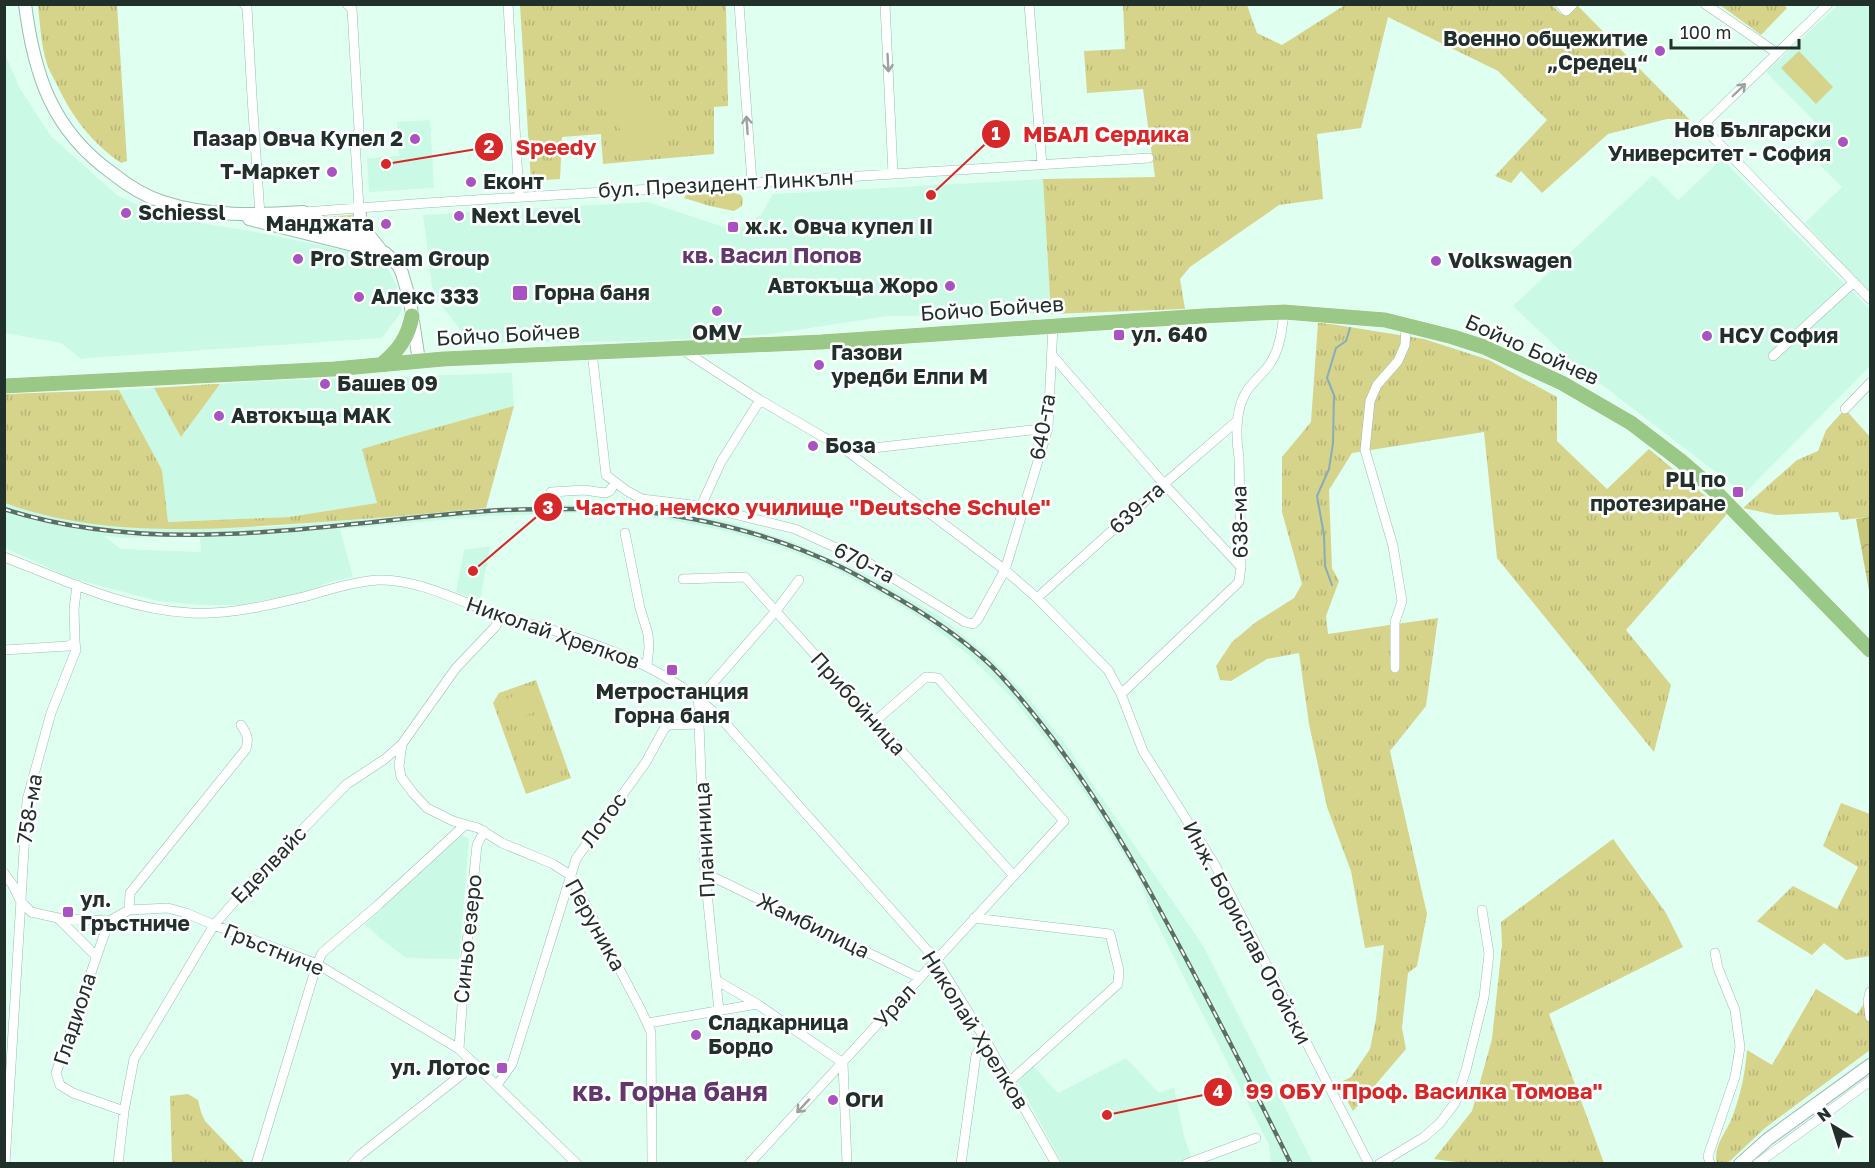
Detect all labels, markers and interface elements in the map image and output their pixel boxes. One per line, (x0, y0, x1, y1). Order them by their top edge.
scale bar (1671, 12, 1798, 50)
text: 100 m (1680, 21, 1731, 43)
place label: Военно общежитие „Средец“ (1443, 25, 1648, 75)
marker: Военно общежитие „Средец“ (1653, 44, 1667, 58)
one-way arrow (882, 52, 893, 72)
one-way arrow (1732, 82, 1747, 97)
callout: МБАЛ Сердика (981, 114, 1201, 154)
one-way arrow (742, 115, 753, 135)
place label: Нов Български Университет - София (1608, 116, 1831, 166)
text: МБАЛ Сердика (1023, 120, 1189, 147)
text: 1 (991, 122, 1001, 144)
place label: Пазар Овча Купел 2 (193, 125, 403, 151)
callout: Speedy (474, 127, 609, 167)
marker: Пазар Овча Купел 2 (408, 132, 422, 146)
text: Speedy (516, 133, 596, 160)
text: 2 (484, 135, 495, 157)
marker: Нов Български Университет - София (1836, 135, 1850, 149)
place label: Т-Маркет (220, 158, 320, 184)
street label: бул. Президент Линкълн (597, 163, 854, 203)
marker: Т-Маркет (325, 165, 339, 179)
place label: Еконт (483, 168, 544, 194)
marker: Еконт (464, 175, 478, 189)
place label: Schiessl (138, 199, 226, 225)
place label: Next Level (471, 202, 581, 228)
marker: Schiessl (119, 206, 133, 220)
marker: Next Level (452, 209, 466, 223)
place label: Манджата (265, 210, 374, 236)
place label: ж.к. Овча купел II (745, 213, 933, 239)
marker: Манджата (379, 217, 393, 231)
marker: ж.к. Овча купел II (726, 220, 740, 234)
district label: кв. Васил Попов (682, 241, 862, 268)
place label: Pro Stream Group (310, 245, 490, 271)
place label: Volkswagen (1448, 247, 1572, 273)
marker: Pro Stream Group (291, 252, 305, 266)
marker: Volkswagen (1429, 254, 1443, 268)
place label: Автокъща Жоро (767, 272, 938, 298)
place label: Горна баня (534, 279, 650, 305)
marker: Автокъща Жоро (943, 279, 957, 293)
place label: Алекс 333 (371, 283, 479, 309)
marker: Горна баня (511, 284, 529, 302)
marker: Алекс 333 (352, 290, 366, 304)
street label: Бойчо Бойчев (919, 290, 1065, 326)
marker: OMV (710, 304, 724, 318)
street label: Бойчо Бойчев (1461, 308, 1603, 390)
street label: Бойчо Бойчев (435, 317, 581, 351)
place label: OMV (692, 319, 742, 345)
place label: ул. 640 (1131, 321, 1208, 347)
place label: НСУ София (1719, 322, 1838, 348)
marker: ул. 640 (1112, 328, 1126, 342)
marker: НСУ София (1700, 329, 1714, 343)
place label: Газови уредби Елпи М (831, 339, 988, 389)
marker: Газови уредби Елпи М (812, 358, 826, 372)
place label: Башев 09 (337, 370, 438, 396)
marker: Башев 09 (318, 377, 332, 391)
street label: 640-та (1023, 392, 1061, 462)
place label: Автокъща МАК (231, 402, 392, 428)
marker: Автокъща МАК (212, 409, 226, 423)
place label: Боза (825, 432, 876, 458)
marker: Боза (806, 439, 820, 453)
place label: РЦ по протезиране (1590, 466, 1726, 516)
street label: 639-та (1103, 476, 1169, 539)
street label: 638-ма (1225, 485, 1253, 559)
marker: РЦ по протезиране (1731, 485, 1745, 499)
callout: Частно немско училище "Deutsche Schule" (533, 487, 1062, 527)
text: Частно немско училище "Deutsche Schule" (575, 493, 1051, 520)
text: 3 (543, 496, 554, 518)
street label: 670-та (830, 536, 899, 588)
street label: Николай Хрелков (463, 590, 644, 674)
street label: Прибойница (806, 646, 912, 760)
marker: Метростанция Горна баня (665, 663, 679, 677)
place label: Метростанция Горна баня (595, 678, 749, 728)
street label: 758-ма (11, 772, 47, 846)
street label: Планиница (688, 781, 720, 899)
street label: Лотос (575, 787, 632, 852)
street label: Инж. Борислав Огойски (1178, 816, 1318, 1049)
street label: Еделвайс (225, 820, 312, 909)
street label: Синьо езеро (447, 873, 487, 1005)
street label: Перуника (560, 874, 632, 975)
place label: ул. Гръстниче (80, 886, 190, 936)
street label: Жамбилица (753, 887, 874, 964)
marker: ул. Гръстниче (61, 905, 75, 919)
street label: Гръстниче (220, 917, 329, 981)
street label: Николай Хрелков (917, 945, 1035, 1114)
street label: Гладиола (47, 969, 101, 1068)
street label: Урал (868, 978, 921, 1033)
place label: Сладкарница Бордо (708, 1009, 848, 1059)
marker: Сладкарница Бордо (689, 1028, 703, 1042)
place label: ул. Лотос (390, 1054, 490, 1080)
marker: ул. Лотос (495, 1061, 509, 1075)
callout: 99 ОБУ "Проф. Василка Томова" (1203, 1072, 1615, 1112)
district label: кв. Горна баня (572, 1075, 768, 1107)
text: 99 ОБУ "Проф. Василка Томова" (1245, 1077, 1603, 1104)
text: 4 (1212, 1080, 1224, 1102)
place label: Оги (845, 1086, 884, 1112)
marker: Оги (826, 1093, 840, 1107)
north arrow (1803, 1096, 1863, 1156)
one-way arrow (796, 1098, 810, 1113)
text: N (1813, 1103, 1835, 1126)

